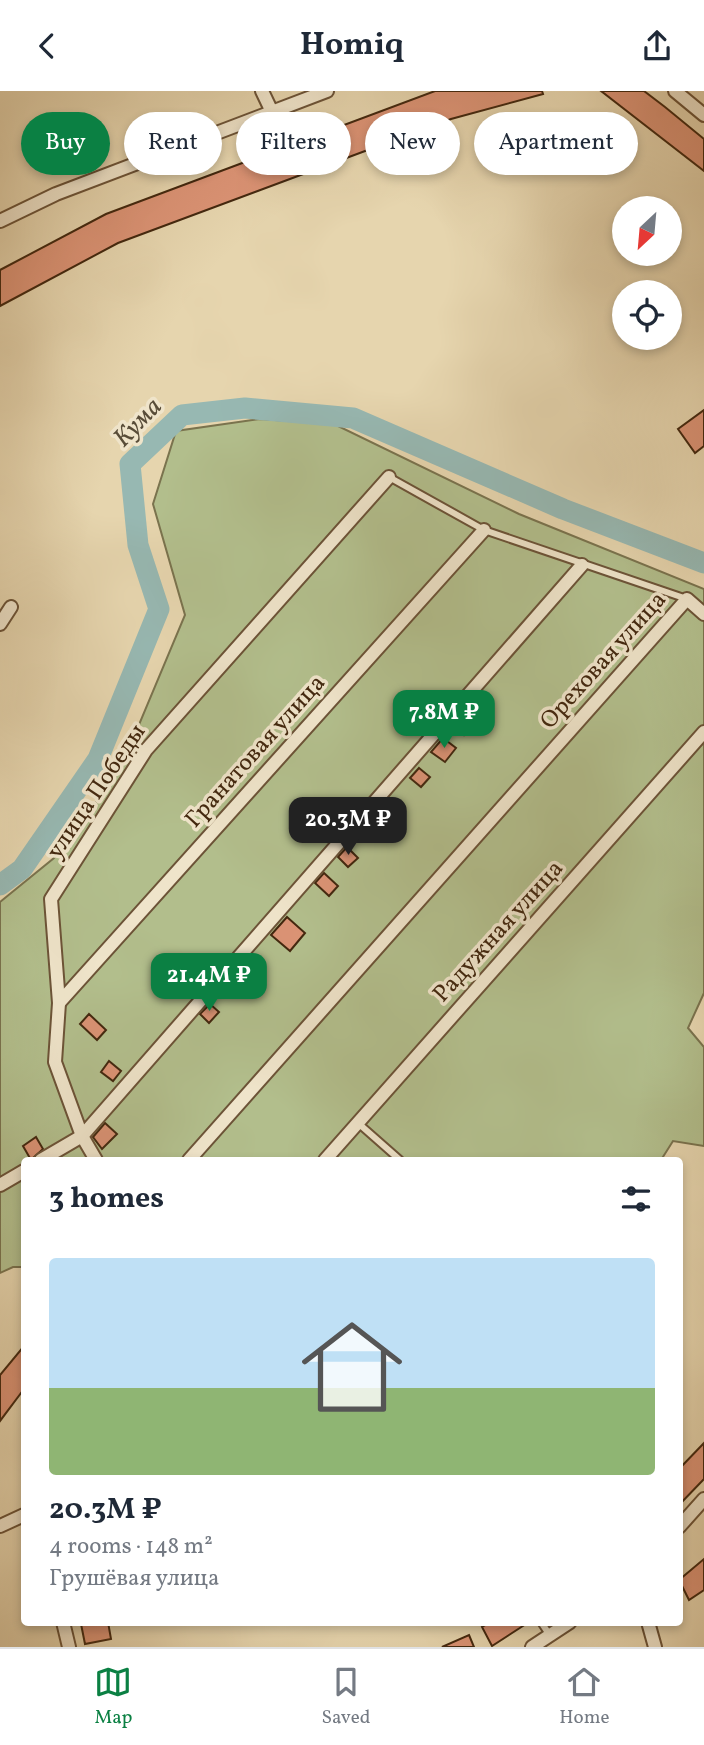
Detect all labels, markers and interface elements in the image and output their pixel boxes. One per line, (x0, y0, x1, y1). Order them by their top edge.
text: Homiq (300, 24, 404, 68)
icon: back (28, 27, 66, 65)
icon: share (638, 27, 676, 65)
chip: Buy (21, 112, 110, 175)
chip: Rent (124, 112, 222, 175)
chip: Filters (236, 112, 351, 175)
chip: New (365, 112, 460, 175)
chip: Apartment (474, 112, 638, 175)
north arrow (612, 196, 682, 266)
map controls (612, 196, 682, 350)
button: locate (612, 280, 682, 350)
water label: Кума (105, 390, 171, 456)
street label: Ореховая улица (533, 585, 675, 737)
street label: Гранатовая улица (178, 668, 334, 836)
pin: 7.8M ₽ (387, 691, 501, 750)
text: 7.8M ₽ (409, 697, 479, 729)
street label: улица Победы (39, 717, 155, 867)
pin: 20.3M ₽ (283, 797, 413, 857)
text: 20.3M ₽ (305, 804, 391, 836)
street label: Радужная улица (426, 853, 572, 1011)
pin: 21.4M ₽ (144, 953, 274, 1013)
text: 21.4M ₽ (167, 960, 251, 992)
text: 3 homes (49, 1178, 164, 1220)
icon: filters (617, 1180, 655, 1218)
icon: home (289, 1304, 415, 1430)
text: 20.3M ₽ (49, 1489, 162, 1531)
text: 4 rooms · 148 m² (49, 1531, 213, 1563)
text: Грушёвая улица (49, 1563, 219, 1595)
tab: Map (94, 1663, 133, 1731)
tab: Saved (321, 1663, 370, 1731)
tab: Home (559, 1663, 610, 1731)

